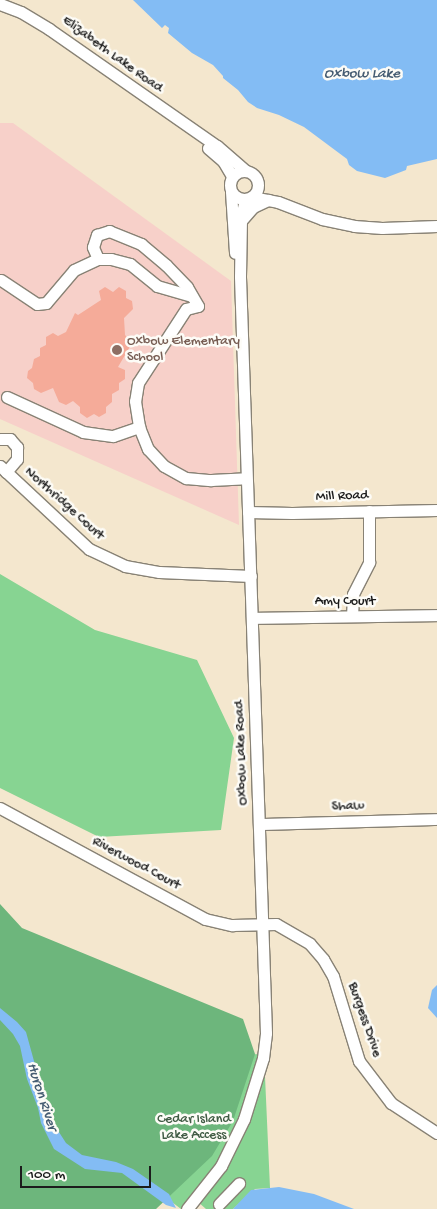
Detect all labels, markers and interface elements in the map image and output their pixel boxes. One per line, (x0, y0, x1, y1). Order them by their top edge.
street label: Elizabeth Lake Road (58, 13, 166, 97)
water label: Oxbow Lake (324, 66, 400, 84)
place label: Oxbow Elementary School (127, 334, 240, 367)
marker: Oxbow Elementary School (111, 344, 123, 356)
street label: Northridge Court (21, 464, 107, 544)
street label: Mill Road (315, 488, 369, 506)
street label: Amy Court (315, 594, 375, 610)
street label: Oxbow Lake Road (232, 700, 252, 806)
street label: Shaw (331, 798, 365, 816)
street label: Riverwood Court (89, 834, 183, 894)
street label: Burgess Drive (343, 980, 385, 1060)
water label: Huron River (22, 1061, 60, 1133)
park label: Cedar Island Lake Access (157, 1112, 231, 1144)
scale bar (22, 1156, 154, 1188)
text: 100 m (28, 1166, 65, 1184)

